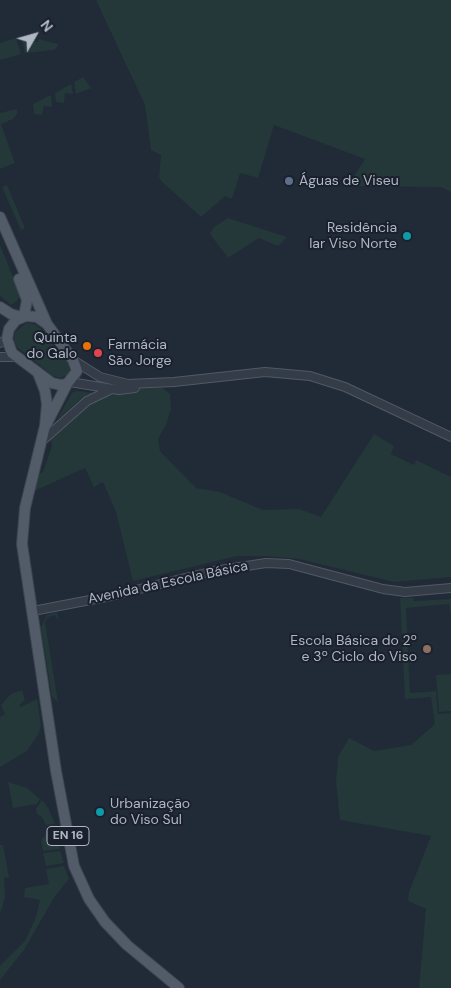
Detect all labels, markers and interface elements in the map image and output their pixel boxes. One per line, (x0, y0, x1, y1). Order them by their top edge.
north arrow (10, 10, 60, 60)
text: N (37, 16, 57, 35)
place label: Águas de Viseu (299, 173, 399, 189)
marker: Águas de Viseu (283, 175, 295, 187)
place label: Residência lar Viso Norte (309, 220, 397, 252)
marker: Residência lar Viso Norte (401, 230, 413, 242)
place label: Quinta do Galo (27, 330, 77, 362)
place label: Farmácia São Jorge (108, 337, 172, 370)
marker: Quinta do Galo (81, 340, 93, 352)
marker: Farmácia São Jorge (92, 347, 104, 359)
street label: Avenida da Escola Básica (87, 558, 249, 608)
place label: Escola Básica do 2º e 3º Ciclo do Viso (290, 633, 417, 666)
marker: Escola Básica do 2º e 3º Ciclo do Viso (421, 643, 433, 655)
place label: Urbanização do Viso Sul (110, 796, 190, 829)
marker: Urbanização do Viso Sul (94, 806, 106, 818)
road number: EN 16 (47, 826, 89, 846)

